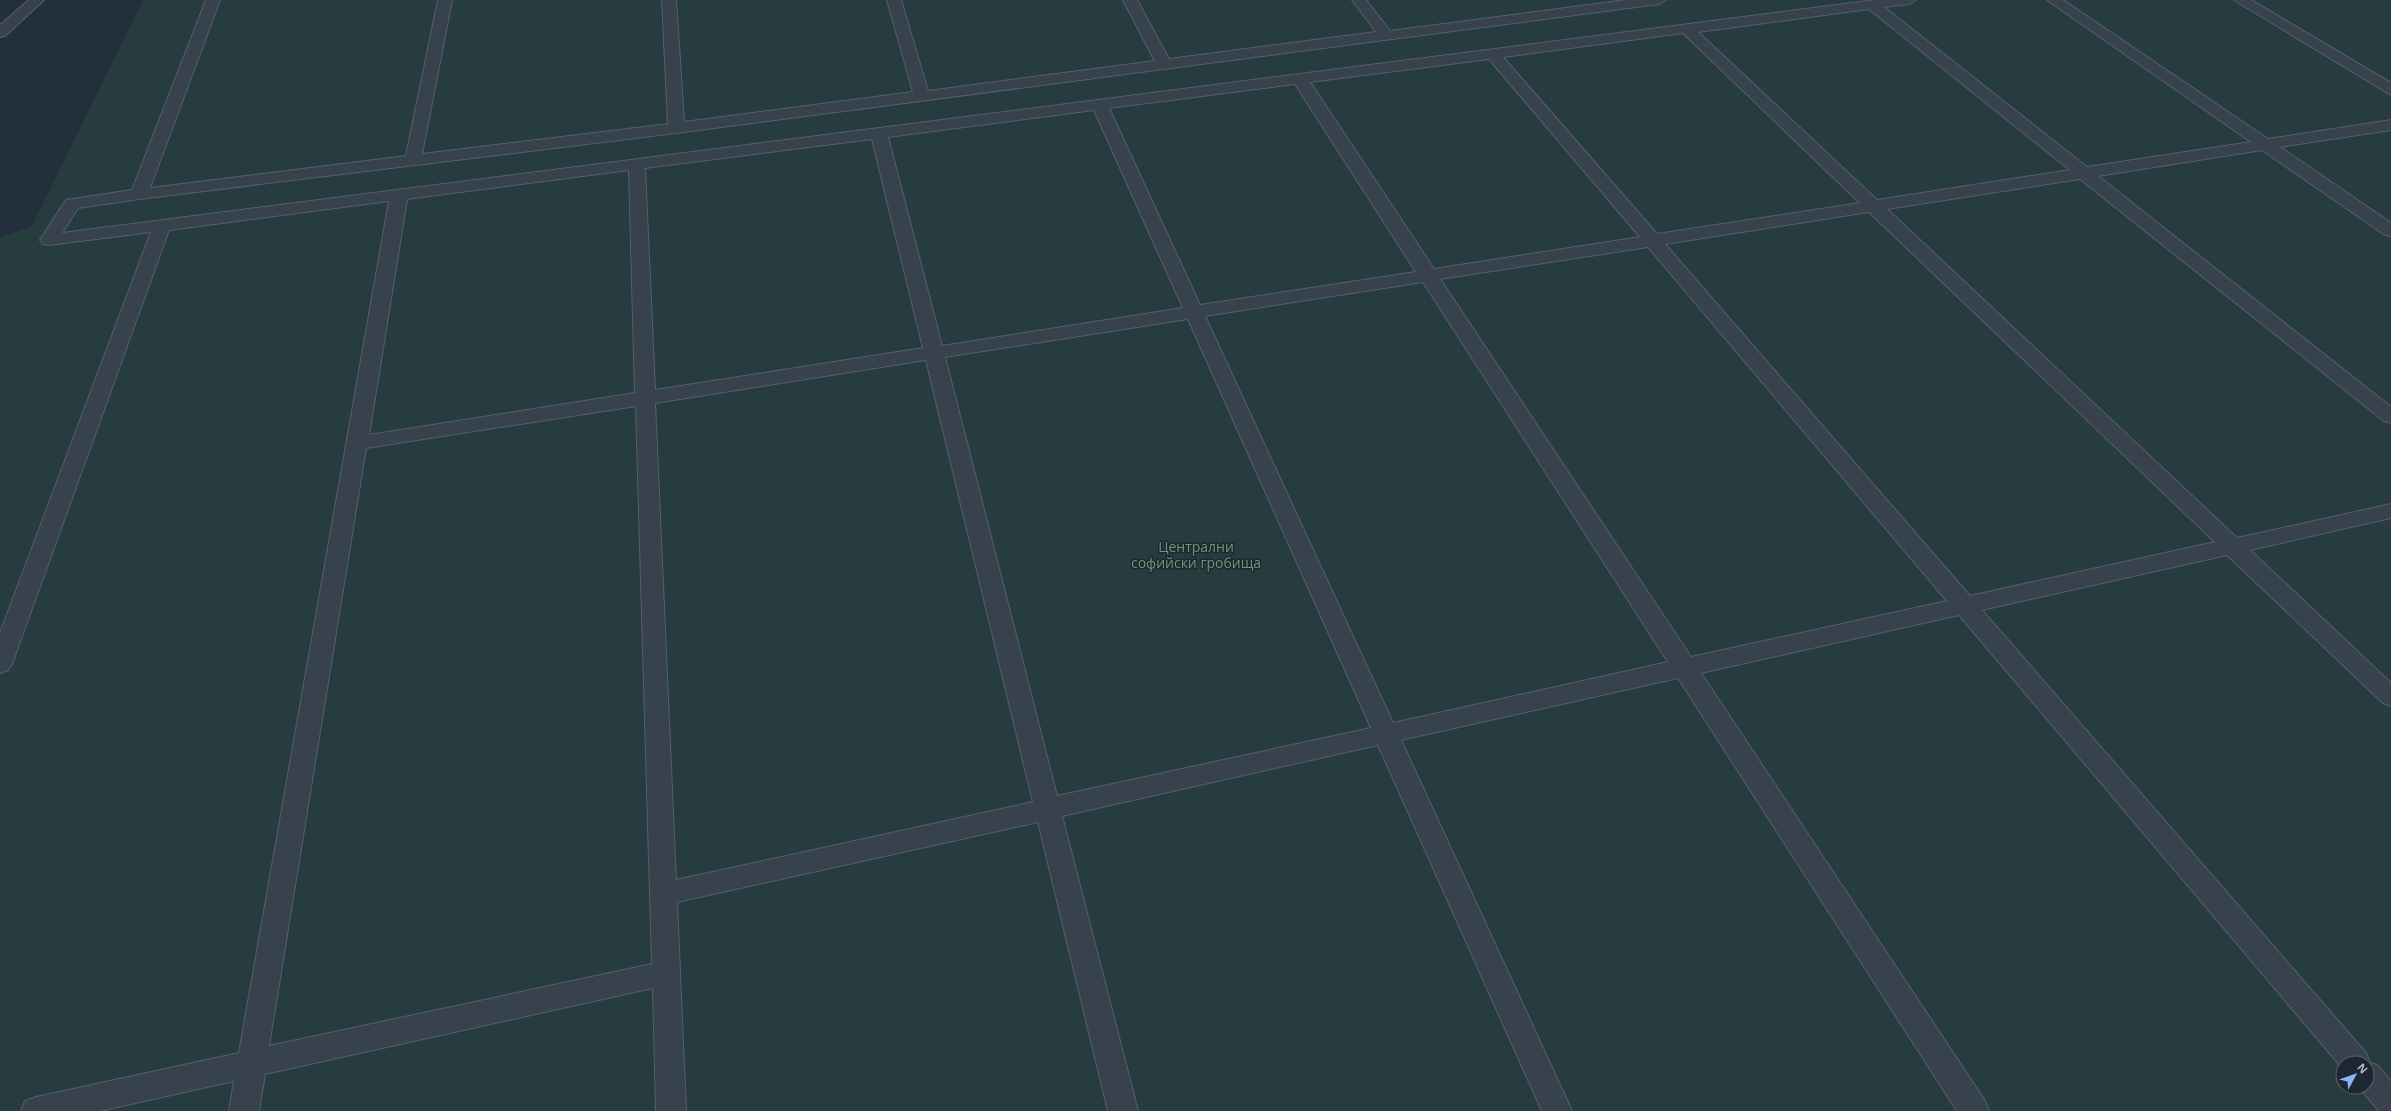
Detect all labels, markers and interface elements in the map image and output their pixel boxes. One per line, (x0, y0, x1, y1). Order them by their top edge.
park label: Централни софийски гробища (1131, 537, 1261, 572)
north arrow (2335, 1055, 2375, 1095)
text: N (2354, 1060, 2372, 1076)

